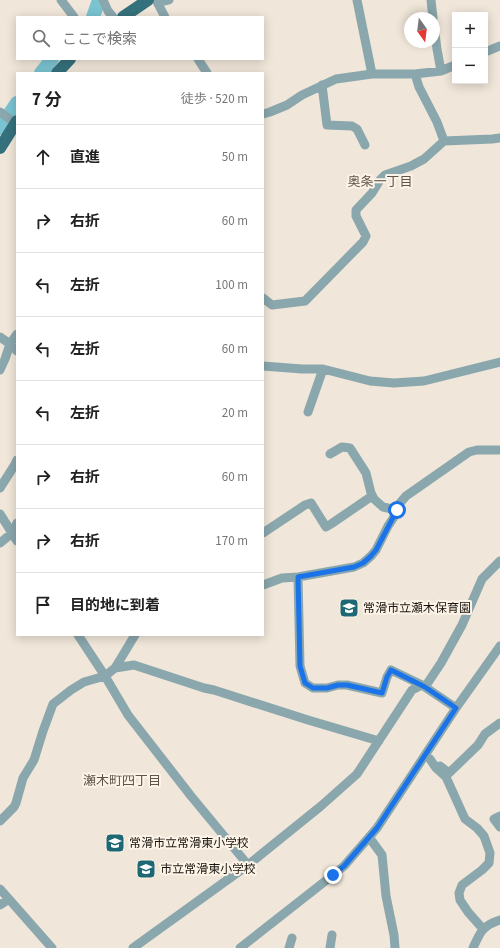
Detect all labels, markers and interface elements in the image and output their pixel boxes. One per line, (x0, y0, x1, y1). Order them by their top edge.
north arrow (404, 12, 440, 48)
map controls (452, 12, 488, 84)
button: + (452, 12, 488, 48)
search box (16, 16, 264, 60)
icon: search (30, 27, 52, 49)
text: ここで検索 (62, 29, 137, 50)
button: − (452, 48, 488, 84)
text: 7 分 (32, 88, 61, 112)
text: 徒歩 · 520 m (181, 90, 248, 108)
icon: ahead (32, 146, 54, 168)
text: 直進 (70, 147, 100, 168)
text: 50 m (222, 148, 248, 166)
district label: 奥条一丁目 (347, 173, 413, 191)
icon: right (32, 210, 54, 232)
text: 右折 (70, 211, 100, 232)
text: 60 m (222, 212, 248, 230)
icon: left (32, 274, 54, 296)
text: 左折 (70, 275, 100, 296)
text: 100 m (215, 276, 248, 294)
icon: left (32, 338, 54, 360)
text: 左折 (70, 339, 100, 360)
text: 60 m (222, 340, 248, 358)
icon: left (32, 402, 54, 424)
text: 左折 (70, 403, 100, 424)
text: 20 m (222, 404, 248, 422)
icon: right (32, 466, 54, 488)
text: 右折 (70, 467, 100, 488)
text: 60 m (222, 468, 248, 486)
route start (388, 501, 406, 519)
icon: right (32, 530, 54, 552)
text: 右折 (70, 531, 100, 552)
text: 170 m (215, 532, 248, 550)
icon: arrive (32, 594, 54, 616)
text: 目的地に到着 (70, 595, 160, 616)
school or university icon: 常滑市立瀬木保育園 (338, 597, 360, 619)
place label: 常滑市立瀬木保育園 (363, 600, 471, 617)
district label: 瀬木町四丁目 (83, 772, 161, 790)
school or university icon: 常滑市立常滑東小学校 (104, 832, 126, 854)
place label: 常滑市立常滑東小学校 (129, 835, 249, 852)
school or university icon: 市立常滑東小学校 (135, 858, 157, 880)
place label: 市立常滑東小学校 (160, 861, 256, 878)
route end (324, 866, 342, 884)

